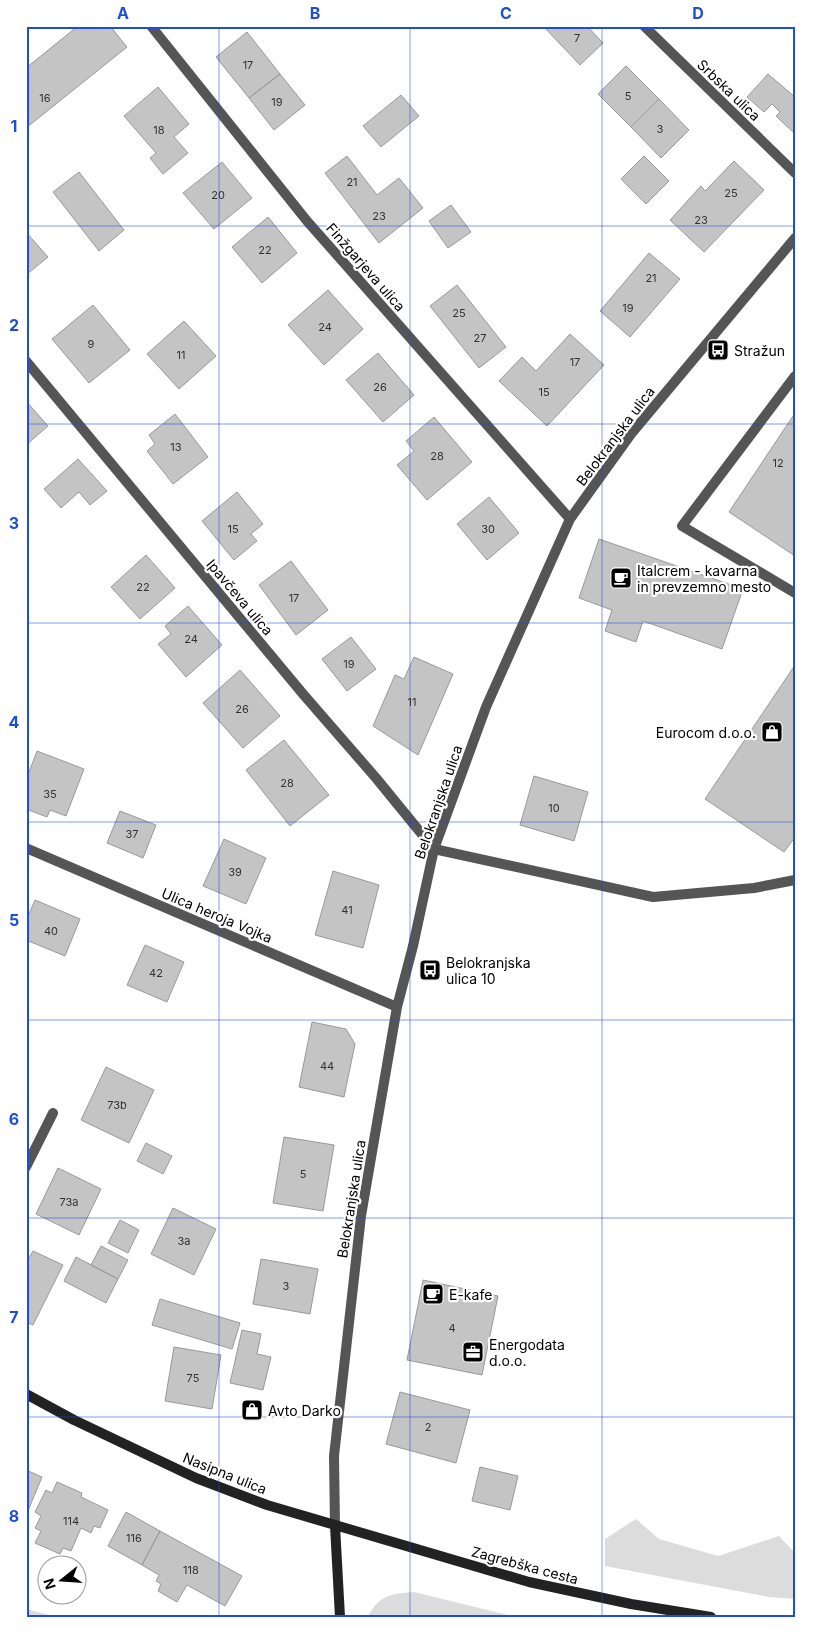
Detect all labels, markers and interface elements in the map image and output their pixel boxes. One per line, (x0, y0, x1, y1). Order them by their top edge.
text: A (117, 3, 129, 23)
text: B (310, 3, 320, 23)
text: C (500, 3, 512, 23)
text: D (692, 3, 704, 23)
house number: 7 (574, 31, 580, 45)
street label: Srbska ulica (694, 56, 764, 124)
house number: 17 (243, 58, 253, 72)
house number: 5 (625, 89, 632, 103)
house number: 16 (39, 91, 51, 105)
house number: 19 (271, 95, 283, 109)
text: 1 (11, 116, 17, 136)
house number: 3 (657, 122, 664, 136)
house number: 18 (153, 123, 165, 137)
house number: 21 (346, 175, 358, 189)
house number: 25 (724, 186, 738, 200)
house number: 20 (211, 188, 225, 202)
house number: 23 (372, 209, 386, 223)
house number: 23 (694, 213, 708, 227)
street label: Finžgarjeva ulica (323, 219, 409, 315)
house number: 22 (258, 243, 272, 257)
house number: 21 (645, 271, 657, 285)
house number: 19 (622, 301, 634, 315)
house number: 25 (452, 306, 466, 320)
text: 2 (9, 315, 19, 335)
house number: 24 (318, 320, 332, 334)
house number: 27 (474, 331, 486, 345)
house number: 9 (88, 337, 95, 351)
bus stop icon: Stražun (706, 338, 730, 362)
place label: Stražun (734, 342, 785, 359)
house number: 11 (177, 348, 185, 362)
house number: 17 (570, 355, 580, 369)
house number: 26 (373, 380, 387, 394)
street label: Belokranjska ulica (572, 383, 658, 489)
house number: 15 (538, 385, 550, 399)
house number: 13 (170, 440, 182, 454)
house number: 28 (430, 449, 444, 463)
house number: 12 (772, 456, 784, 470)
text: 3 (9, 513, 19, 533)
house number: 15 (227, 522, 239, 536)
house number: 30 (481, 522, 495, 536)
street label: Ipavčeva ulica (203, 555, 277, 639)
place label: Italcrem - kavarna in prevzemno mesto (637, 562, 771, 595)
cafe icon: Italcrem - kavarna in prevzemno mesto (609, 566, 633, 590)
house number: 22 (136, 580, 150, 594)
house number: 17 (289, 591, 299, 605)
house number: 24 (184, 632, 198, 646)
house number: 19 (343, 657, 355, 671)
house number: 11 (408, 695, 416, 709)
house number: 26 (235, 702, 249, 716)
text: 4 (9, 712, 20, 732)
shop icon: Eurocom d.o.o. (760, 720, 784, 744)
place label: Eurocom d.o.o. (656, 724, 756, 741)
street label: Belokranjska ulica (411, 743, 465, 861)
house number: 28 (280, 776, 294, 790)
house number: 35 (43, 787, 57, 801)
house number: 10 (548, 801, 560, 815)
house number: 37 (125, 827, 139, 841)
house number: 39 (228, 865, 242, 879)
street label: Ulica heroja Vojka (159, 884, 275, 946)
house number: 41 (341, 903, 353, 917)
text: 5 (9, 910, 19, 930)
house number: 40 (44, 924, 58, 938)
place label: Belokranjska ulica 10 (446, 954, 531, 987)
bus stop icon: Belokranjska ulica 10 (418, 958, 442, 982)
house number: 42 (149, 966, 163, 980)
house number: 44 (320, 1059, 334, 1073)
house number: 73b (107, 1098, 127, 1112)
text: 6 (9, 1109, 19, 1129)
street label: Belokranjska ulica (333, 1139, 369, 1259)
house number: 5 (300, 1167, 307, 1181)
house number: 73a (59, 1195, 79, 1209)
house number: 3a (178, 1234, 190, 1248)
house number: 3 (283, 1279, 290, 1293)
cafe icon: E-kafe (421, 1282, 445, 1306)
place label: E-kafe (449, 1286, 492, 1303)
text: 7 (9, 1307, 19, 1327)
house number: 4 (448, 1321, 456, 1335)
place label: Energodata d.o.o. (489, 1336, 565, 1369)
office icon: Energodata d.o.o. (461, 1340, 485, 1364)
house number: 75 (187, 1371, 200, 1385)
shop icon: Avto Darko (240, 1398, 264, 1422)
place label: Avto Darko (268, 1402, 341, 1419)
house number: 2 (425, 1420, 431, 1434)
street label: Nasipna ulica (181, 1448, 269, 1498)
text: 8 (9, 1506, 19, 1526)
house number: 114 (63, 1514, 79, 1528)
house number: 116 (126, 1531, 142, 1545)
street label: Zagrebška cesta (470, 1543, 580, 1587)
north arrow (38, 1556, 88, 1606)
house number: 118 (183, 1563, 199, 1577)
text: N (39, 1576, 59, 1592)

